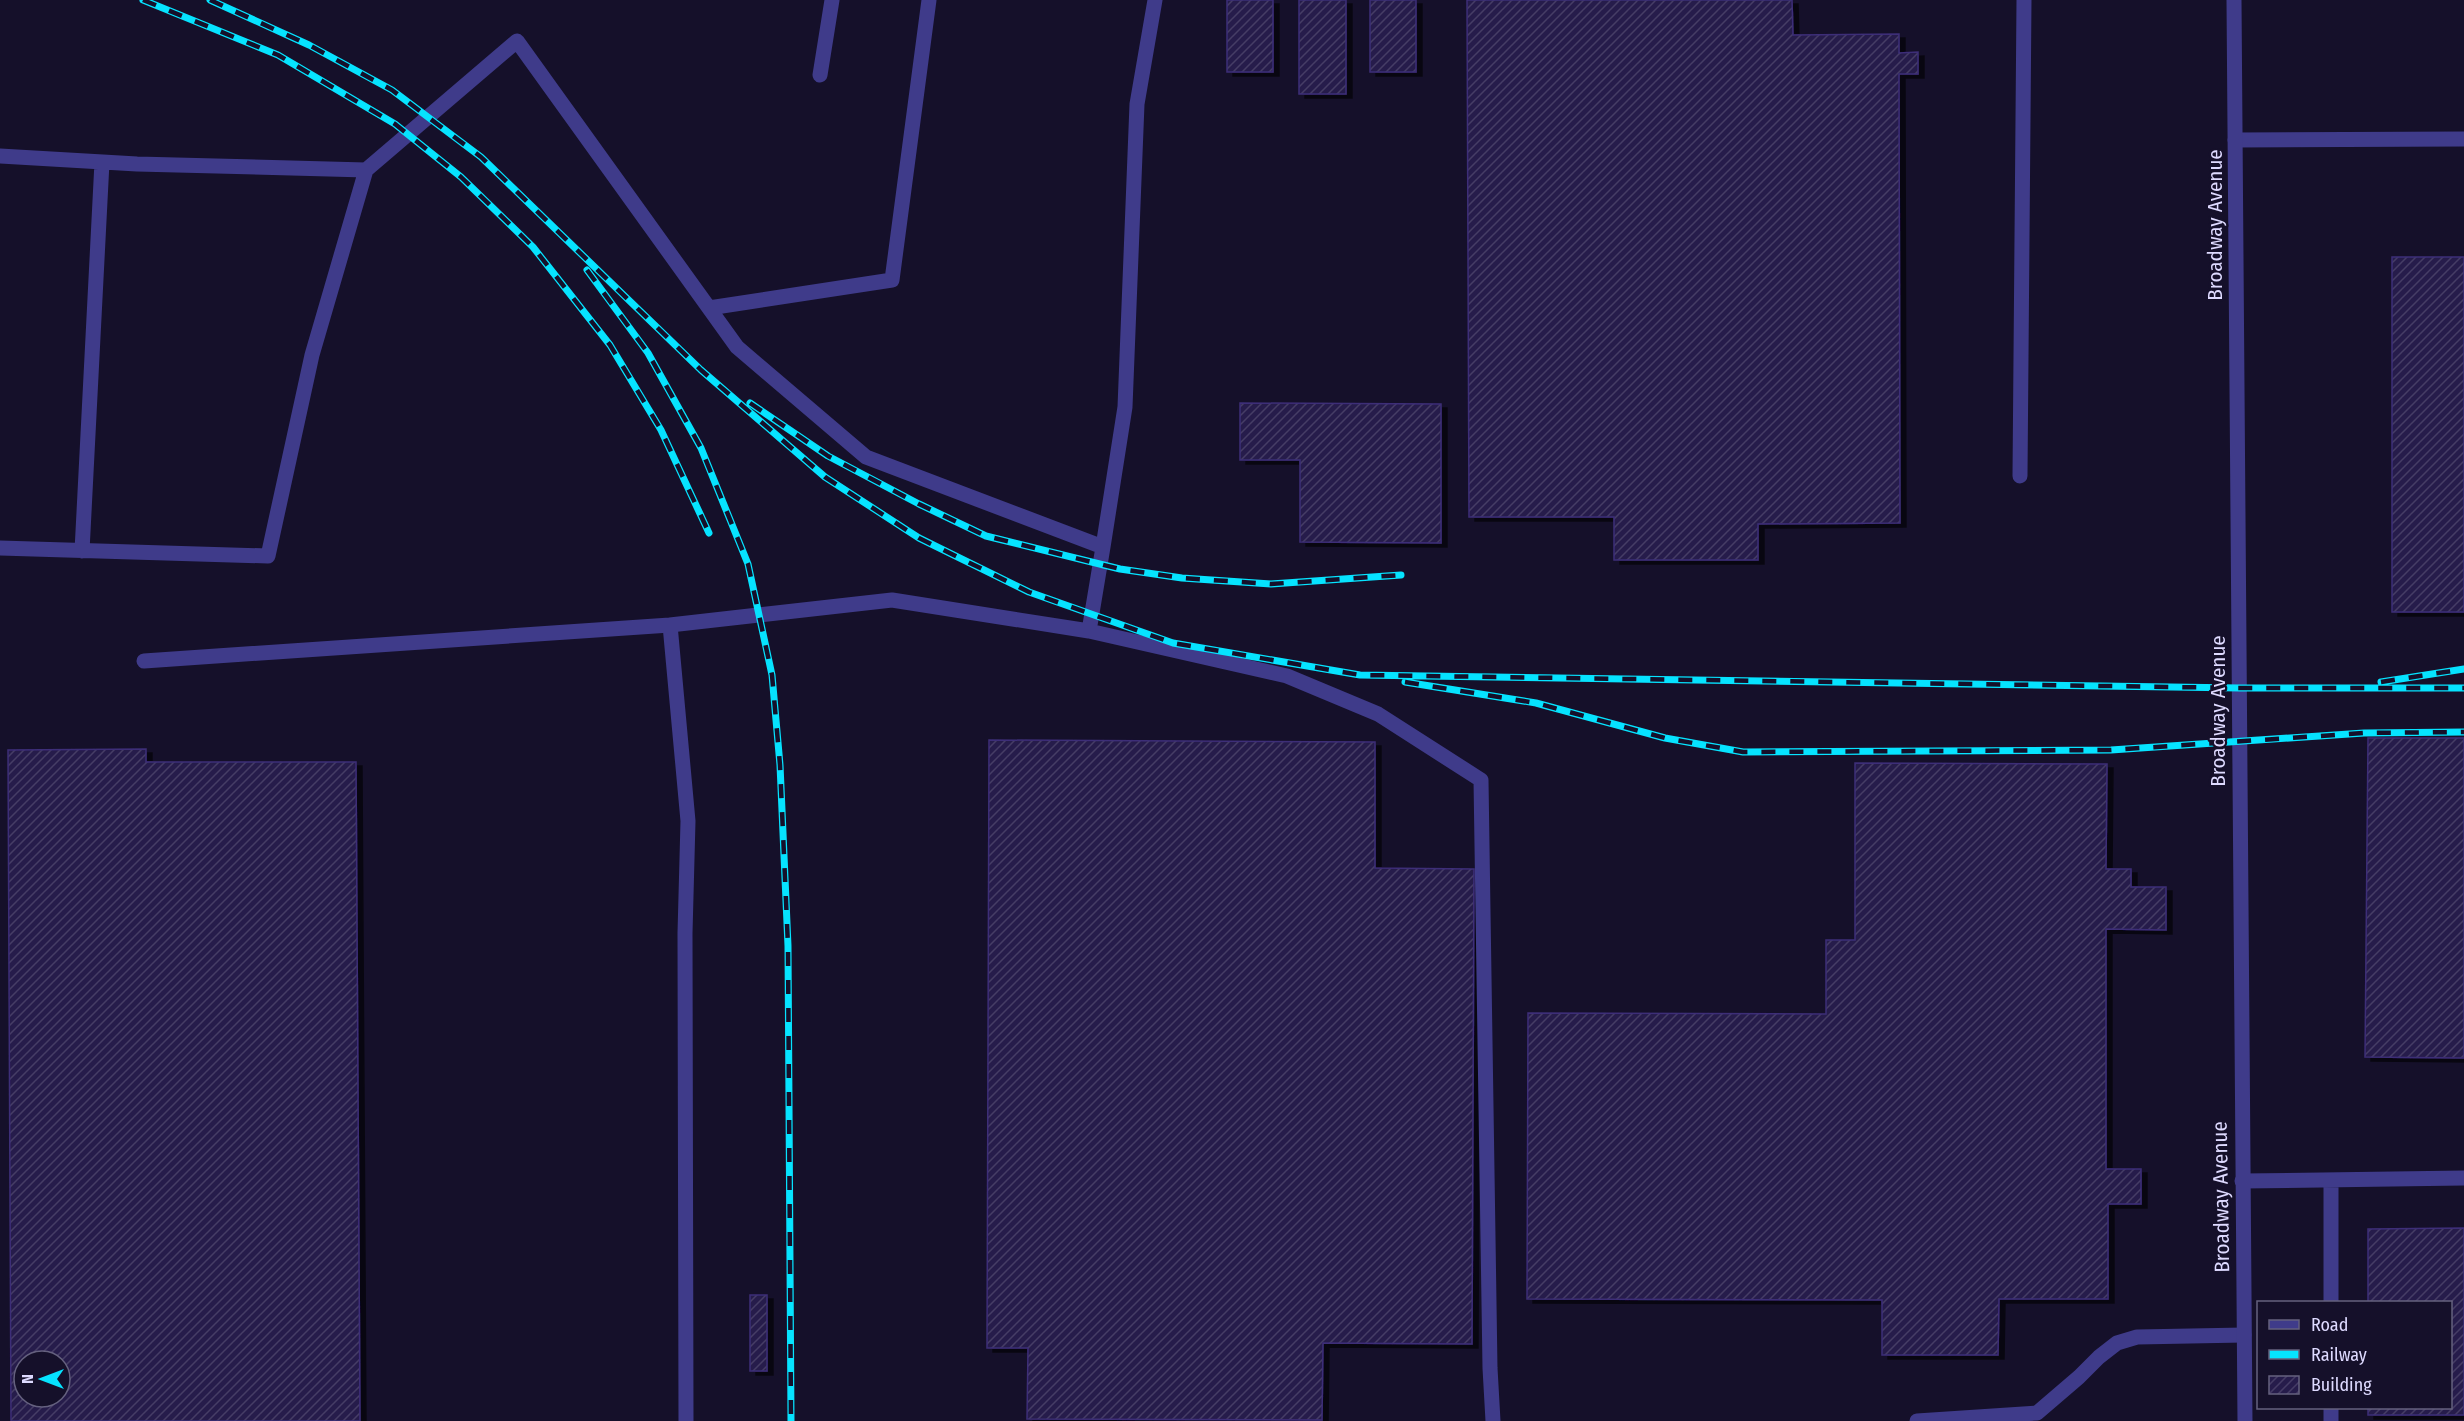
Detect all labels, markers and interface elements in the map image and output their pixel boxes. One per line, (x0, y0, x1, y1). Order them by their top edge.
street label: Broadway Avenue (2202, 149, 2228, 301)
street label: Broadway Avenue (2205, 635, 2231, 787)
street label: Broadway Avenue (2207, 1121, 2235, 1273)
legend (2257, 1301, 2452, 1409)
text: Road (2311, 1314, 2348, 1336)
text: Railway (2311, 1344, 2367, 1366)
north arrow (12, 1349, 72, 1409)
text: N (18, 1374, 37, 1384)
text: Building (2311, 1374, 2372, 1396)

